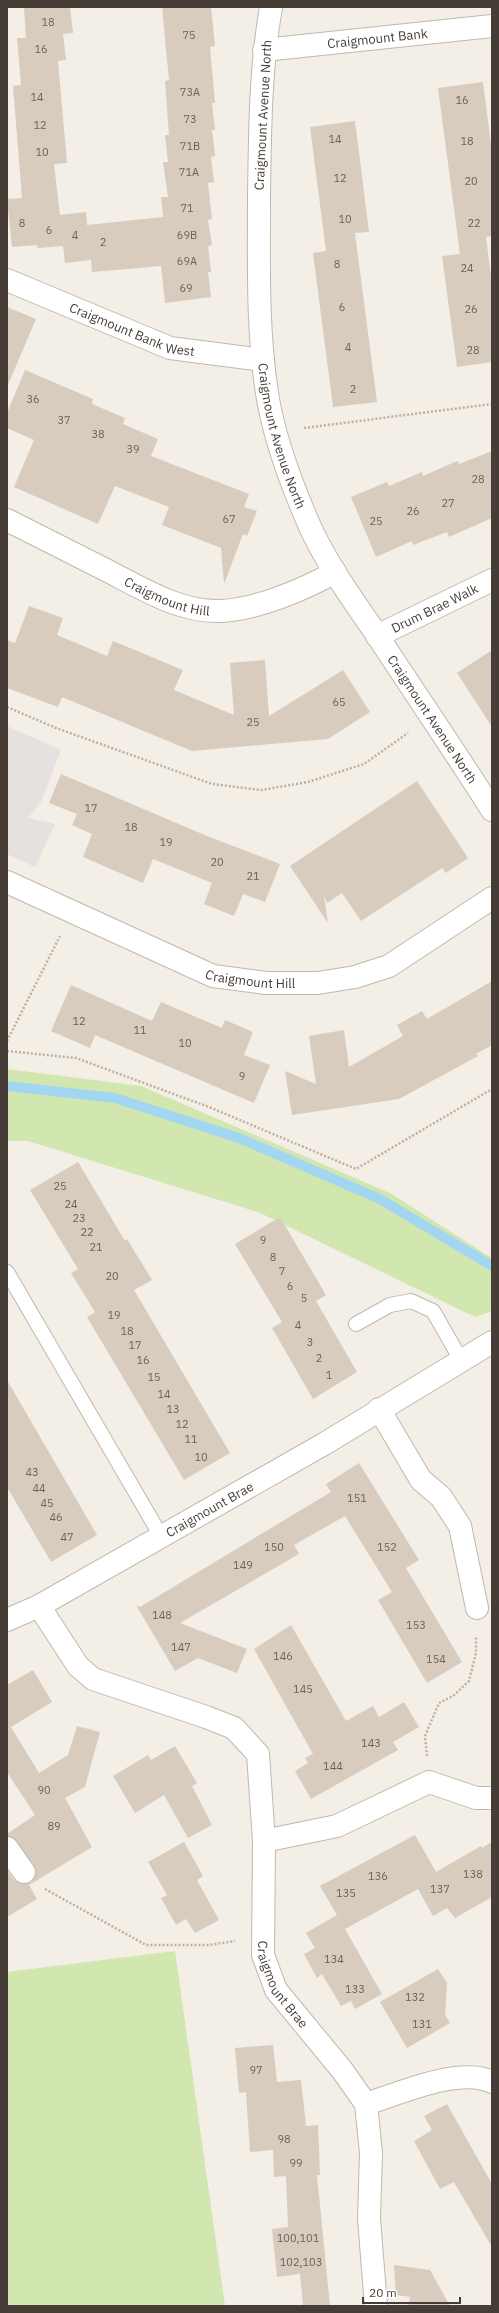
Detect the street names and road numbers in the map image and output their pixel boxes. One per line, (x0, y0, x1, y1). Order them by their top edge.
street label: Craigmount Bank (326, 24, 428, 52)
street label: Craigmount Avenue North (251, 39, 275, 191)
street label: Craigmount Bank West (67, 299, 196, 360)
street label: Craigmount Avenue North (255, 362, 310, 511)
street label: Craigmount Hill (121, 573, 211, 619)
street label: Drum Brae Walk (388, 580, 481, 636)
street label: Craigmount Avenue North (384, 652, 481, 787)
street label: Craigmount Hill (203, 965, 296, 992)
street label: Craigmount Brae (163, 1477, 256, 1541)
street label: Craigmount Brae (254, 1940, 312, 2031)

